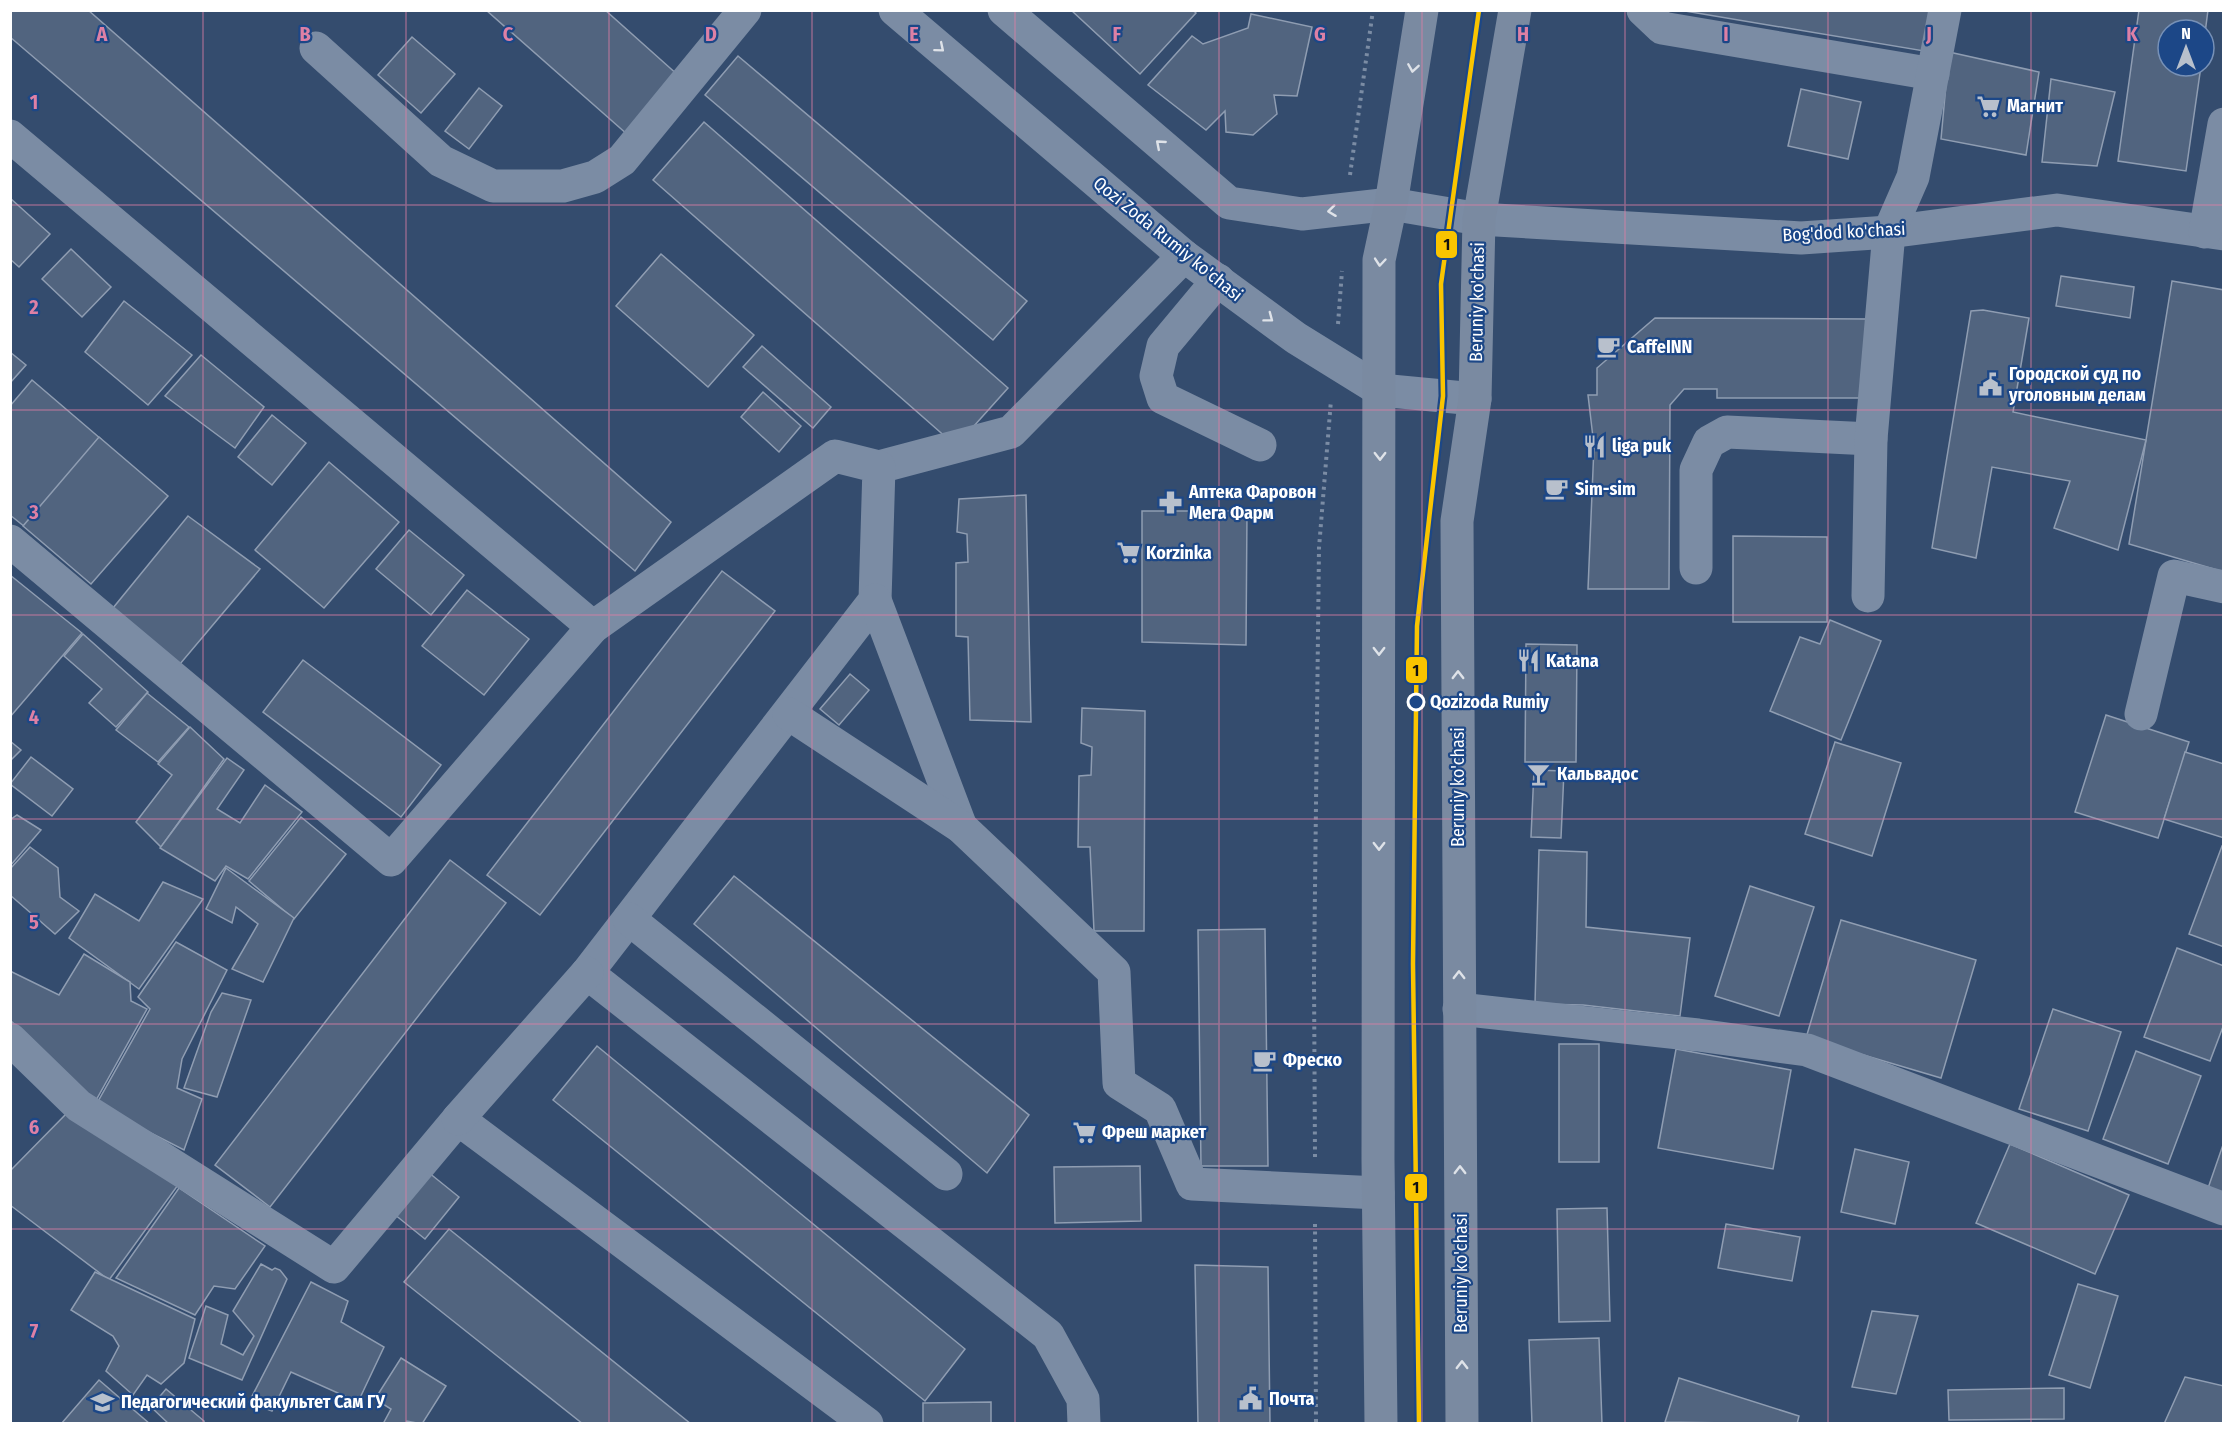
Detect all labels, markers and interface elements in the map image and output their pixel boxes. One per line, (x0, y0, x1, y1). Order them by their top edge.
north arrow (2156, 18, 2216, 78)
text: A (96, 22, 109, 46)
text: B (299, 22, 311, 46)
text: C (503, 22, 514, 46)
text: D (705, 22, 717, 46)
text: E (909, 22, 919, 46)
text: F (1113, 22, 1122, 46)
text: G (1314, 22, 1326, 46)
text: H (1517, 22, 1529, 46)
text: I (1723, 22, 1729, 46)
text: J (1925, 22, 1932, 46)
text: K (2126, 22, 2138, 46)
text: N (2181, 24, 2191, 43)
one-way arrow (933, 41, 944, 52)
one-way arrow (1407, 64, 1419, 73)
text: 1 (30, 90, 38, 114)
supermarket icon: Магнит (1976, 93, 2002, 119)
place label: Магнит (2007, 95, 2063, 117)
one-way arrow (1156, 141, 1167, 152)
street label: Qozi Zoda Rumiy ko'chasi (1089, 172, 1247, 306)
one-way arrow (1328, 204, 1337, 216)
street label: Bog'dod ko'chasi (1782, 218, 1906, 246)
line badge: 1 (1435, 230, 1458, 259)
text: 1 (1444, 235, 1450, 254)
street label: Beruniy ko'chasi (1465, 242, 1489, 362)
one-way arrow (1374, 257, 1387, 266)
text: 2 (28, 295, 39, 319)
one-way arrow (1262, 311, 1273, 322)
cafe icon: CaffeINN (1596, 334, 1622, 360)
place label: CaffeINN (1627, 336, 1692, 358)
place label: Городской суд по уголовным делам (2008, 363, 2146, 406)
public building icon: Городской суд по уголовным делам (1978, 371, 2004, 397)
restaurant icon: liga puk (1581, 433, 1607, 459)
place label: liga puk (1612, 435, 1672, 457)
one-way arrow (1374, 452, 1386, 461)
cafe icon: Sim-sim (1544, 476, 1570, 502)
place label: Sim-sim (1575, 478, 1636, 500)
place label: Аптека Фаровон Мега Фарм (1188, 481, 1316, 524)
pharmacy icon: Аптека Фаровон Мега Фарм (1158, 489, 1184, 515)
text: 3 (28, 500, 39, 524)
supermarket icon: Korzinka (1115, 540, 1141, 566)
place label: Korzinka (1146, 542, 1212, 564)
one-way arrow (1373, 647, 1385, 656)
restaurant icon: Katana (1515, 648, 1541, 674)
place label: Katana (1546, 650, 1599, 672)
line badge: 1 (1405, 656, 1428, 684)
text: 1 (1413, 661, 1419, 680)
one-way arrow (1451, 671, 1464, 680)
place label: Qozizoda Rumiy (1430, 691, 1549, 713)
marker: Qozizoda Rumiy (1407, 693, 1425, 711)
text: 4 (29, 705, 39, 729)
street label: Beruniy ko'chasi (1447, 727, 1469, 847)
bar icon: Кальвадос (1526, 761, 1552, 787)
place label: Кальвадос (1557, 763, 1638, 785)
one-way arrow (1373, 842, 1385, 851)
text: 5 (29, 910, 39, 934)
one-way arrow (1453, 971, 1465, 980)
cafe icon: Фреско (1252, 1047, 1278, 1073)
place label: Фреско (1283, 1049, 1342, 1071)
text: 6 (29, 1115, 39, 1139)
supermarket icon: Фреш маркет (1071, 1119, 1097, 1145)
place label: Фреш маркет (1102, 1121, 1206, 1143)
one-way arrow (1454, 1166, 1466, 1175)
line badge: 1 (1404, 1173, 1428, 1202)
text: 1 (1413, 1178, 1419, 1197)
street label: Beruniy ko'chasi (1450, 1213, 1472, 1333)
text: 7 (30, 1319, 39, 1343)
one-way arrow (1455, 1361, 1468, 1370)
public building icon: Почта (1238, 1386, 1264, 1412)
place label: Почта (1269, 1388, 1315, 1410)
school or university icon: Педагогический факультет Сам ГУ (90, 1389, 116, 1415)
place label: Педагогический факультет Сам ГУ (121, 1391, 385, 1413)

